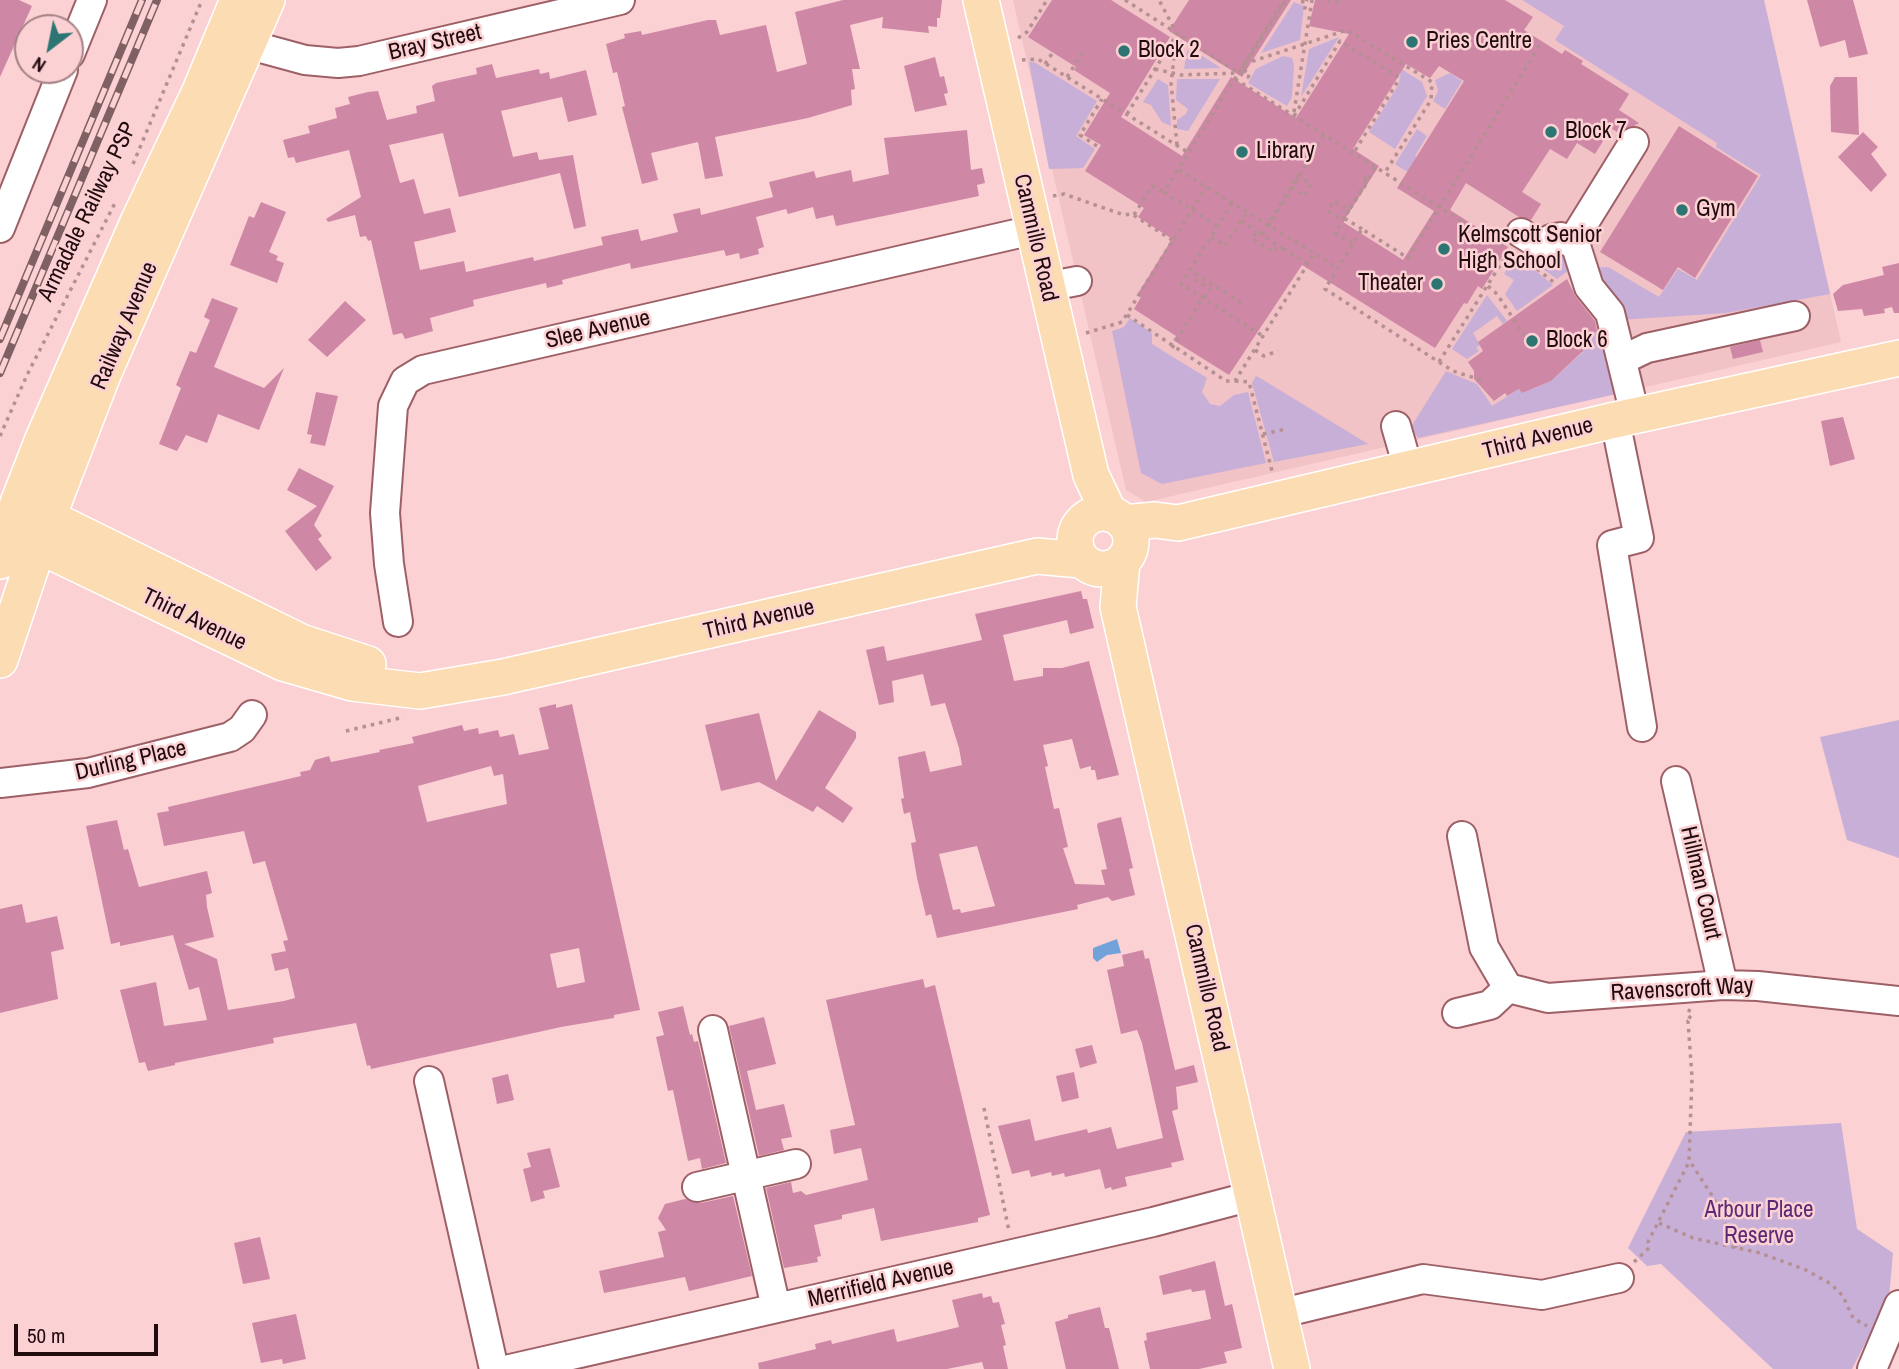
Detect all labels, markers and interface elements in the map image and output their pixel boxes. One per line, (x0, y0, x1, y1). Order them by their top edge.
north arrow (14, 14, 84, 84)
street label: Bray Street (386, 19, 484, 67)
place label: Pries Centre (1426, 28, 1532, 56)
marker: Pries Centre (1404, 34, 1420, 50)
place label: Block 2 (1138, 37, 1200, 65)
marker: Block 2 (1116, 43, 1132, 59)
text: N (27, 51, 51, 79)
street label: Armadale Railway PSP (33, 118, 143, 306)
place label: Block 7 (1565, 118, 1627, 146)
marker: Block 7 (1543, 124, 1559, 140)
place label: Library (1256, 138, 1315, 166)
marker: Library (1234, 144, 1250, 160)
street label: Cammillo Road (1007, 172, 1063, 304)
place label: Gym (1696, 196, 1736, 224)
marker: Gym (1674, 202, 1690, 218)
place label: Kelmscott Senior High School (1458, 222, 1602, 276)
marker: Kelmscott Senior High School (1436, 241, 1452, 257)
street label: Railway Avenue (86, 258, 164, 394)
place label: Theater (1358, 270, 1423, 298)
marker: Theater (1429, 276, 1445, 292)
street label: Slee Avenue (543, 305, 653, 355)
place label: Block 6 (1546, 327, 1608, 355)
marker: Block 6 (1524, 333, 1540, 349)
street label: Third Avenue (1480, 412, 1596, 466)
street label: Third Avenue (137, 583, 251, 657)
street label: Third Avenue (701, 594, 817, 646)
street label: Durling Place (73, 735, 189, 787)
street label: Hillman Court (1674, 824, 1726, 942)
street label: Cammillo Road (1178, 922, 1234, 1054)
street label: Ravenscroft Way (1610, 972, 1754, 1008)
park label: Arbour Place Reserve (1704, 1197, 1814, 1251)
street label: Merrifield Avenue (806, 1254, 956, 1314)
scale bar (18, 1310, 161, 1354)
text: 50 m (27, 1321, 65, 1350)

